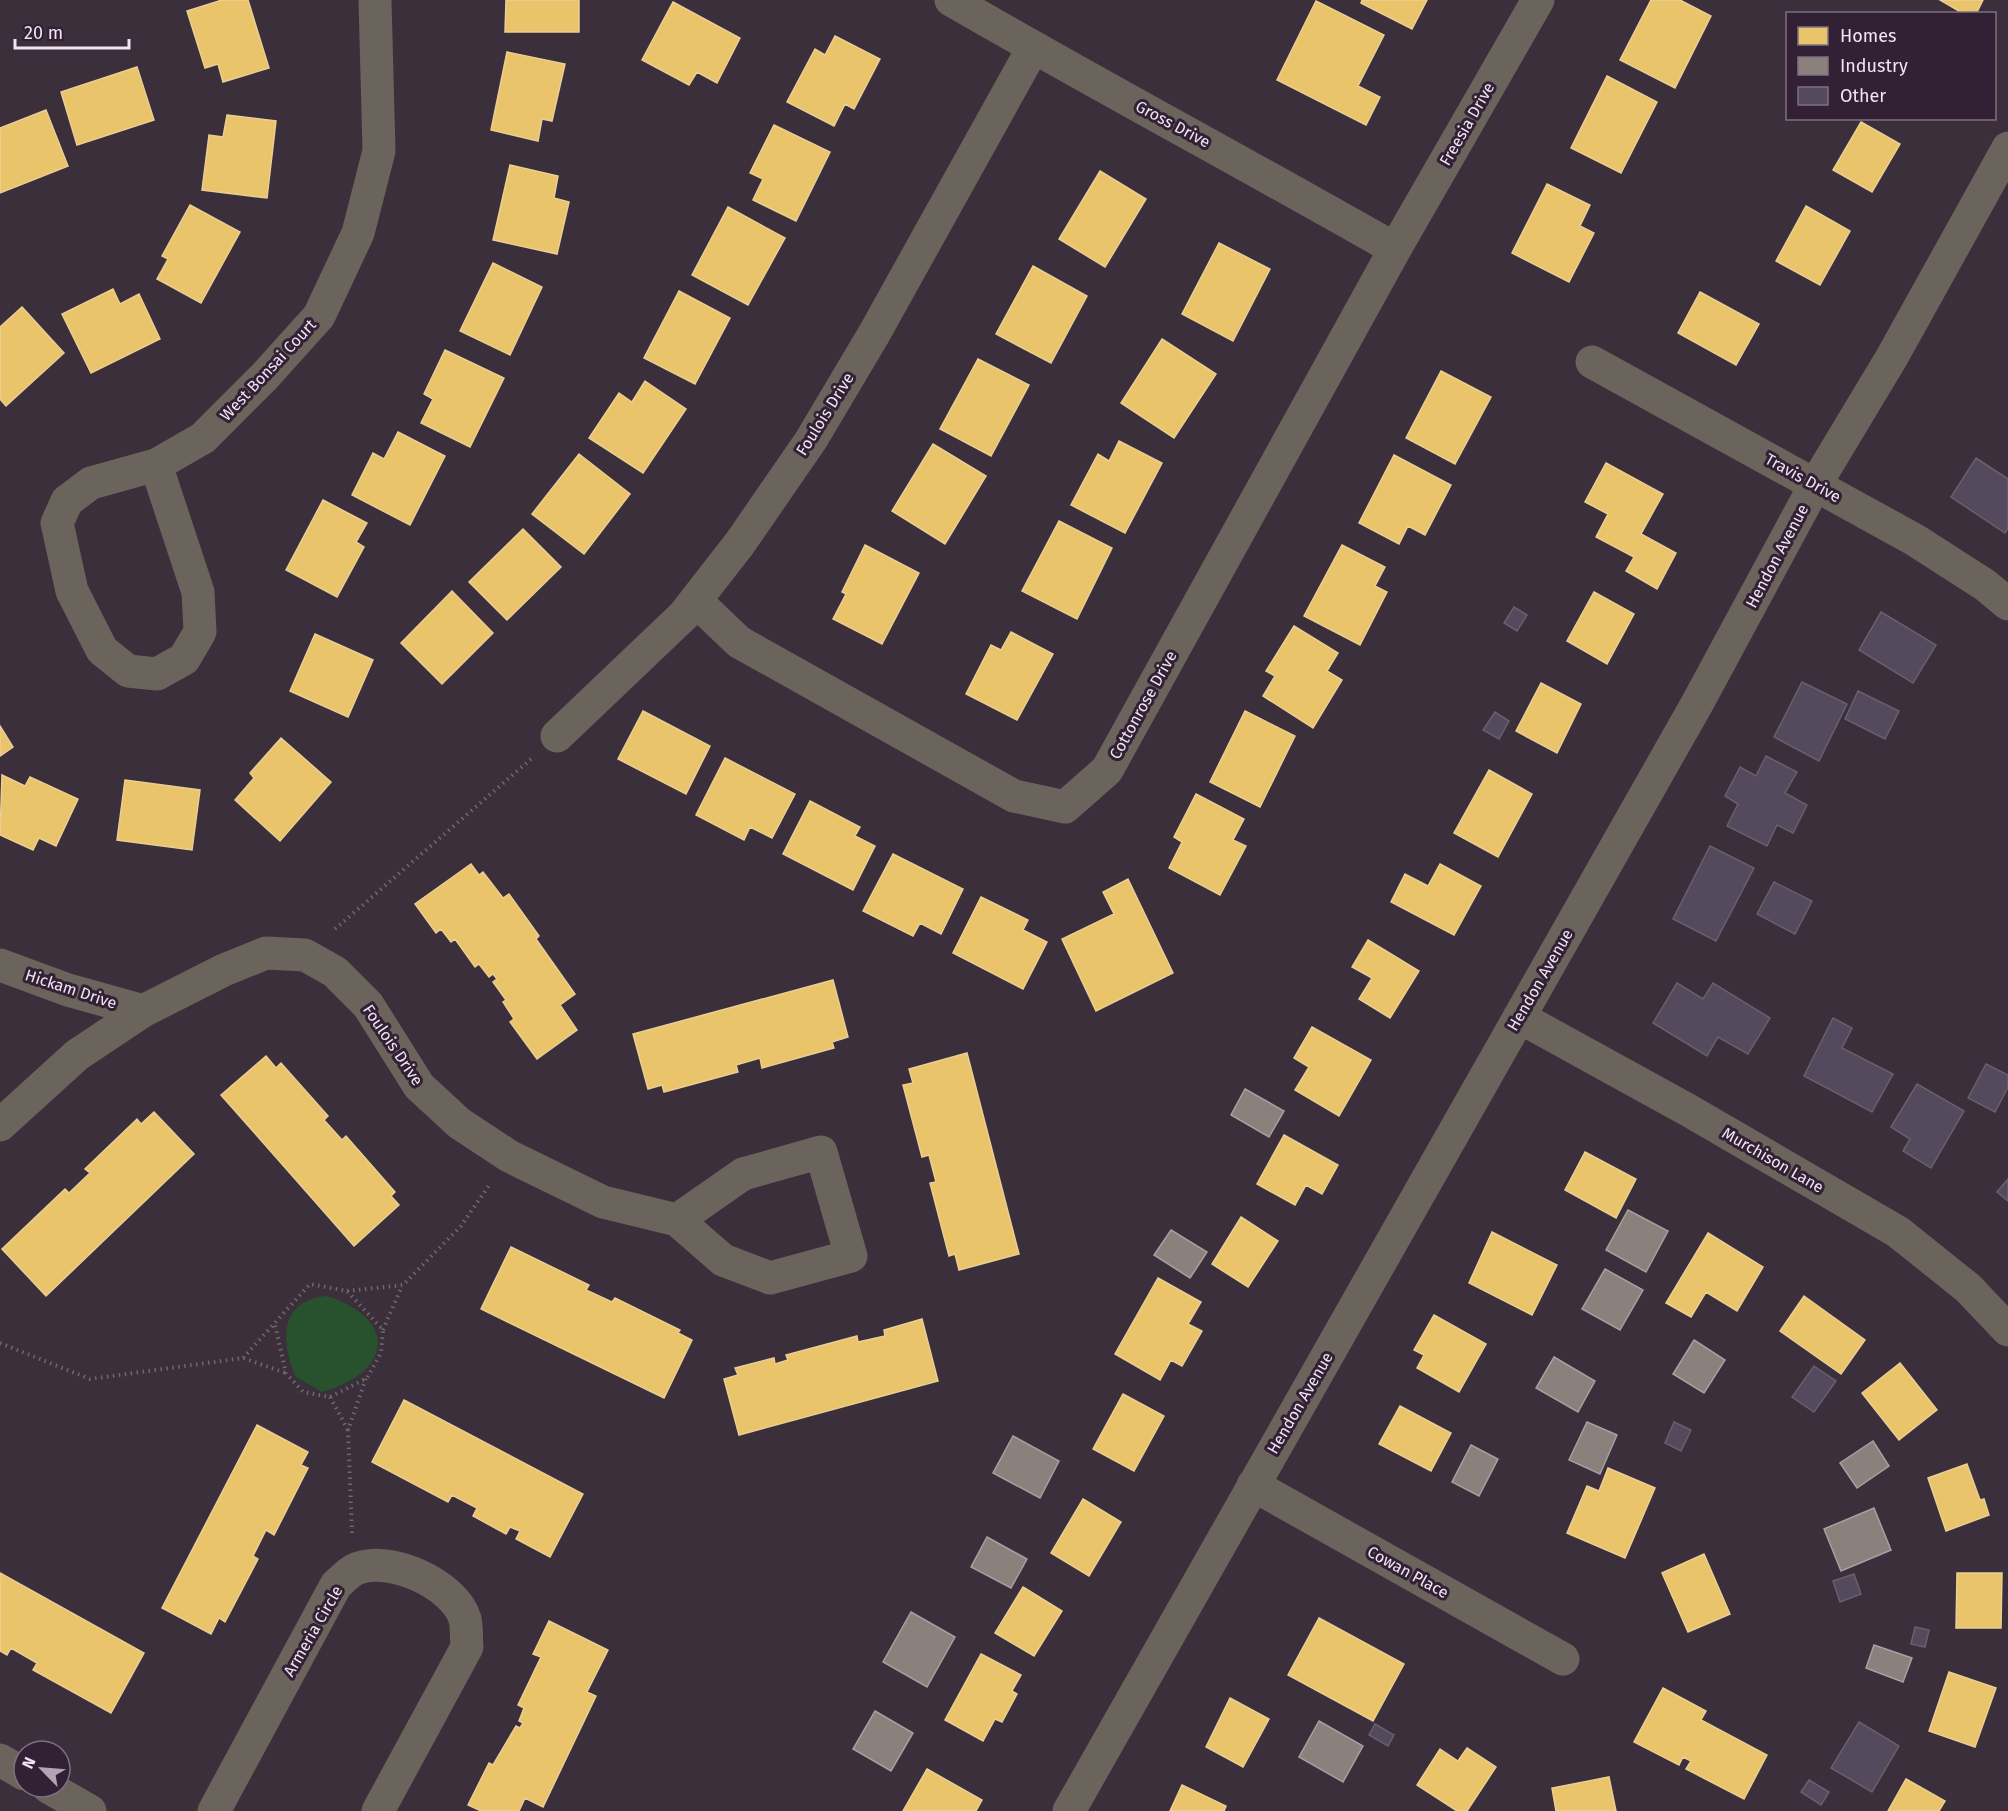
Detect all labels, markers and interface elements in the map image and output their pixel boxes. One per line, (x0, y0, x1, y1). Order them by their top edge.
scale bar (15, 12, 129, 50)
legend (1786, 12, 1996, 120)
text: 20 m (24, 22, 63, 44)
text: Homes (1840, 25, 1896, 47)
text: Industry (1840, 55, 1908, 77)
street label: Freesia Drive (1436, 79, 1498, 169)
text: Other (1840, 85, 1886, 107)
street label: Gross Drive (1132, 96, 1214, 152)
street label: West Bonsai Court (216, 315, 320, 425)
street label: Foulois Drive (792, 369, 858, 459)
street label: Travis Drive (1762, 449, 1844, 507)
street label: Hendon Avenue (1742, 501, 1812, 611)
street label: Cottonrose Drive (1105, 647, 1181, 763)
street label: Hendon Avenue (1503, 926, 1577, 1034)
street label: Hickam Drive (23, 965, 119, 1013)
street label: Foulois Drive (359, 1001, 427, 1089)
street label: Murchison Lane (1719, 1123, 1827, 1197)
street label: Hendon Avenue (1263, 1349, 1337, 1457)
street label: Cowan Place (1364, 1542, 1452, 1602)
street label: Armeria Circle (279, 1582, 347, 1680)
north arrow (12, 1739, 72, 1799)
text: N (18, 1754, 40, 1772)

